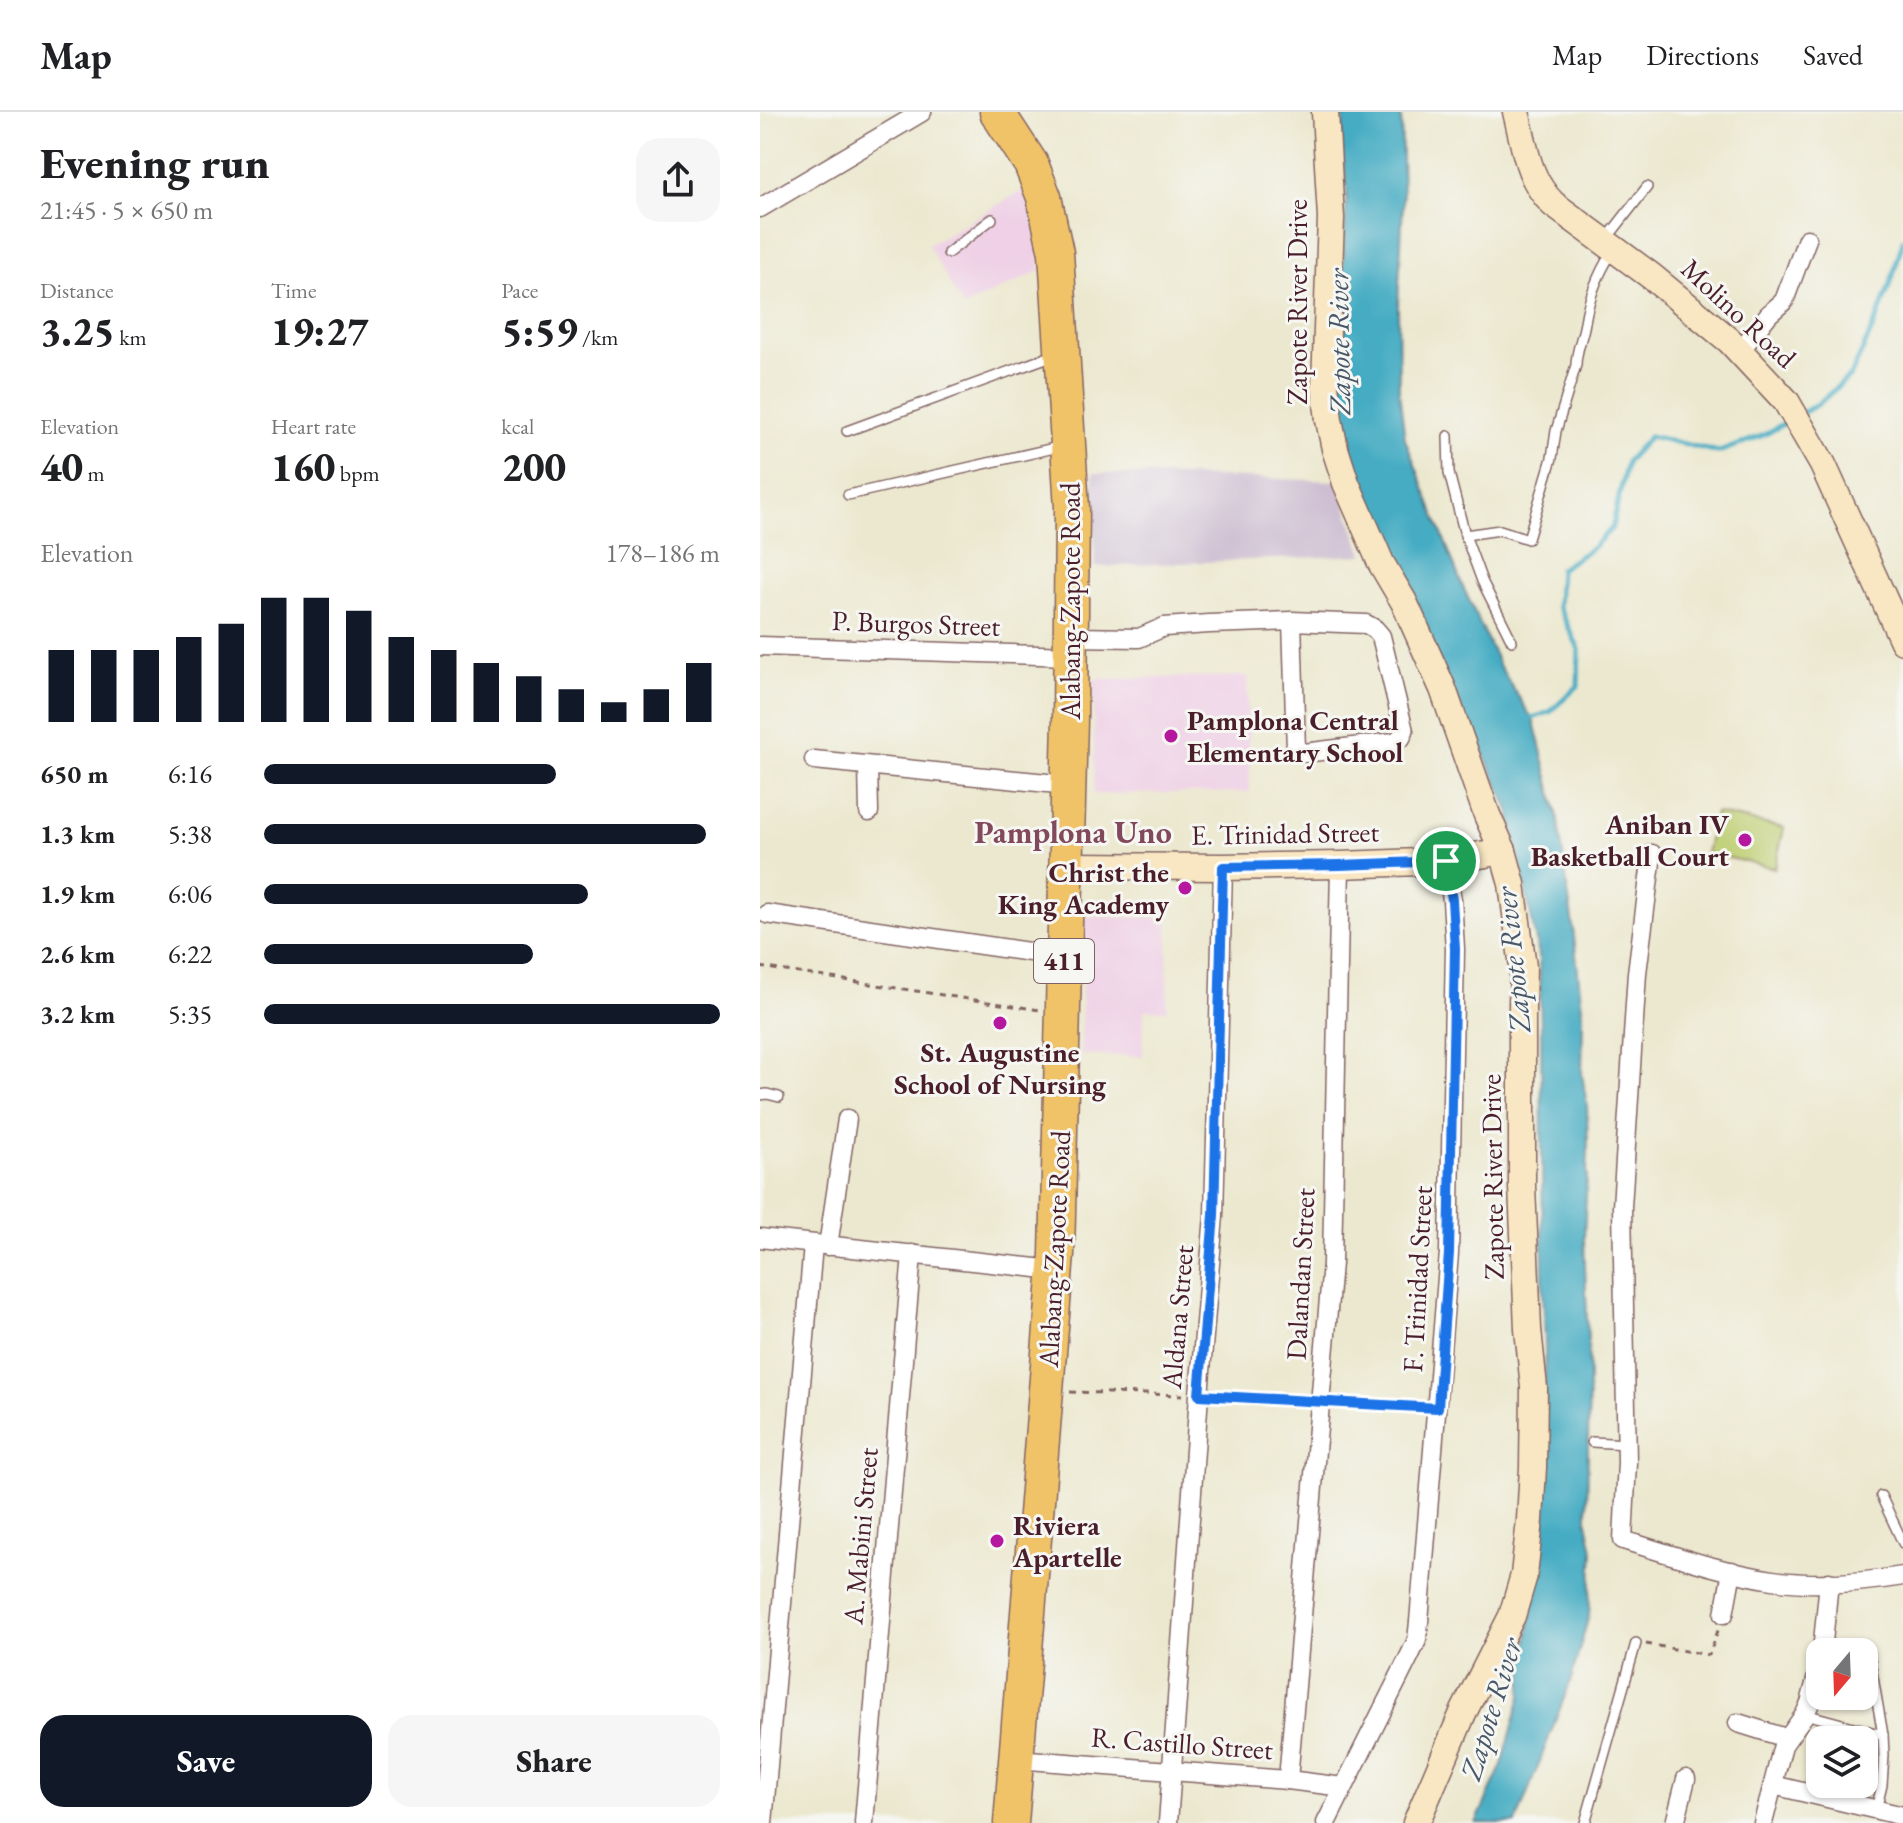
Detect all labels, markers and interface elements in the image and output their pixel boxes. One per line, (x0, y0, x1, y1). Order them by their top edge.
text: Map (40, 31, 112, 80)
text: Map (1552, 37, 1602, 73)
text: Directions (1646, 37, 1759, 73)
text: Saved (1803, 37, 1863, 73)
text: Evening run (40, 134, 270, 191)
button: share (636, 138, 720, 222)
text: 21:45 · 5 × 650 m (40, 193, 213, 227)
street label: Zapote River Drive (1279, 199, 1315, 405)
street label: Molino Road (1674, 251, 1805, 376)
water label: Zapote River (1318, 267, 1359, 417)
text: Distance (40, 276, 113, 305)
text: Time (271, 276, 316, 305)
text: Pace (501, 276, 538, 305)
text: 3.25 (40, 305, 115, 357)
text: 19:27 (271, 305, 369, 357)
text: 5:59 (501, 305, 578, 357)
text: km (115, 323, 147, 352)
text: /km (578, 323, 618, 352)
text: Elevation (40, 412, 119, 441)
text: Heart rate (271, 412, 356, 441)
text: kcal (501, 412, 534, 441)
text: 40 (40, 441, 83, 493)
text: 160 (271, 441, 335, 493)
text: 200 (501, 441, 566, 493)
text: m (83, 459, 105, 488)
text: bpm (335, 459, 380, 488)
street label: Alabang-Zapote Road (1052, 482, 1088, 721)
text: Elevation (40, 536, 134, 570)
text: 178–186 m (605, 536, 720, 570)
street label: P. Burgos Street (831, 602, 1001, 644)
place label: Pamplona Central Elementary School (1187, 702, 1403, 770)
marker: Pamplona Central Elementary School (1162, 727, 1180, 745)
text: 650 m (40, 757, 108, 791)
text: 6:16 (168, 757, 212, 791)
place label: Aniban IV Basketball Court (1531, 806, 1729, 874)
district label: Pamplona Uno (974, 811, 1172, 853)
street label: E. Trinidad Street (1191, 813, 1380, 853)
text: 1.3 km (40, 817, 115, 851)
text: 5:38 (168, 817, 212, 851)
pin (1412, 827, 1480, 895)
marker: Aniban IV Basketball Court (1736, 831, 1754, 849)
icon: arrive (1424, 839, 1468, 883)
place label: Christ the King Academy (998, 854, 1170, 922)
text: 1.9 km (40, 877, 115, 911)
text: 6:06 (168, 877, 212, 911)
marker: Christ the King Academy (1176, 879, 1194, 897)
water label: Zapote River (1485, 884, 1540, 1036)
text: 2.6 km (40, 937, 115, 971)
text: 6:22 (168, 937, 212, 971)
road number: 411 (1034, 939, 1094, 983)
text: 3.2 km (40, 997, 115, 1031)
text: 5:35 (168, 997, 212, 1031)
marker: St. Augustine School of Nursing (991, 1014, 1009, 1032)
place label: St. Augustine School of Nursing (894, 1034, 1107, 1102)
street label: Zapote River Drive (1472, 1074, 1512, 1280)
street label: Alabang-Zapote Road (1030, 1129, 1078, 1369)
street label: F. Trinidad Street (1394, 1185, 1440, 1373)
street label: Dalandan Street (1278, 1187, 1322, 1361)
street label: Aldana Street (1153, 1243, 1201, 1392)
street label: A. Mabini Street (834, 1446, 886, 1627)
place label: Riviera Apartelle (1012, 1507, 1122, 1575)
marker: Riviera Apartelle (988, 1532, 1006, 1550)
water label: Zapote River (1450, 1632, 1531, 1786)
north arrow (1806, 1638, 1878, 1710)
map controls (1806, 1638, 1878, 1798)
button: Save (40, 1715, 372, 1807)
button: Share (388, 1715, 720, 1807)
street label: R. Castillo Street (1090, 1719, 1274, 1767)
button: layers (1806, 1726, 1878, 1798)

